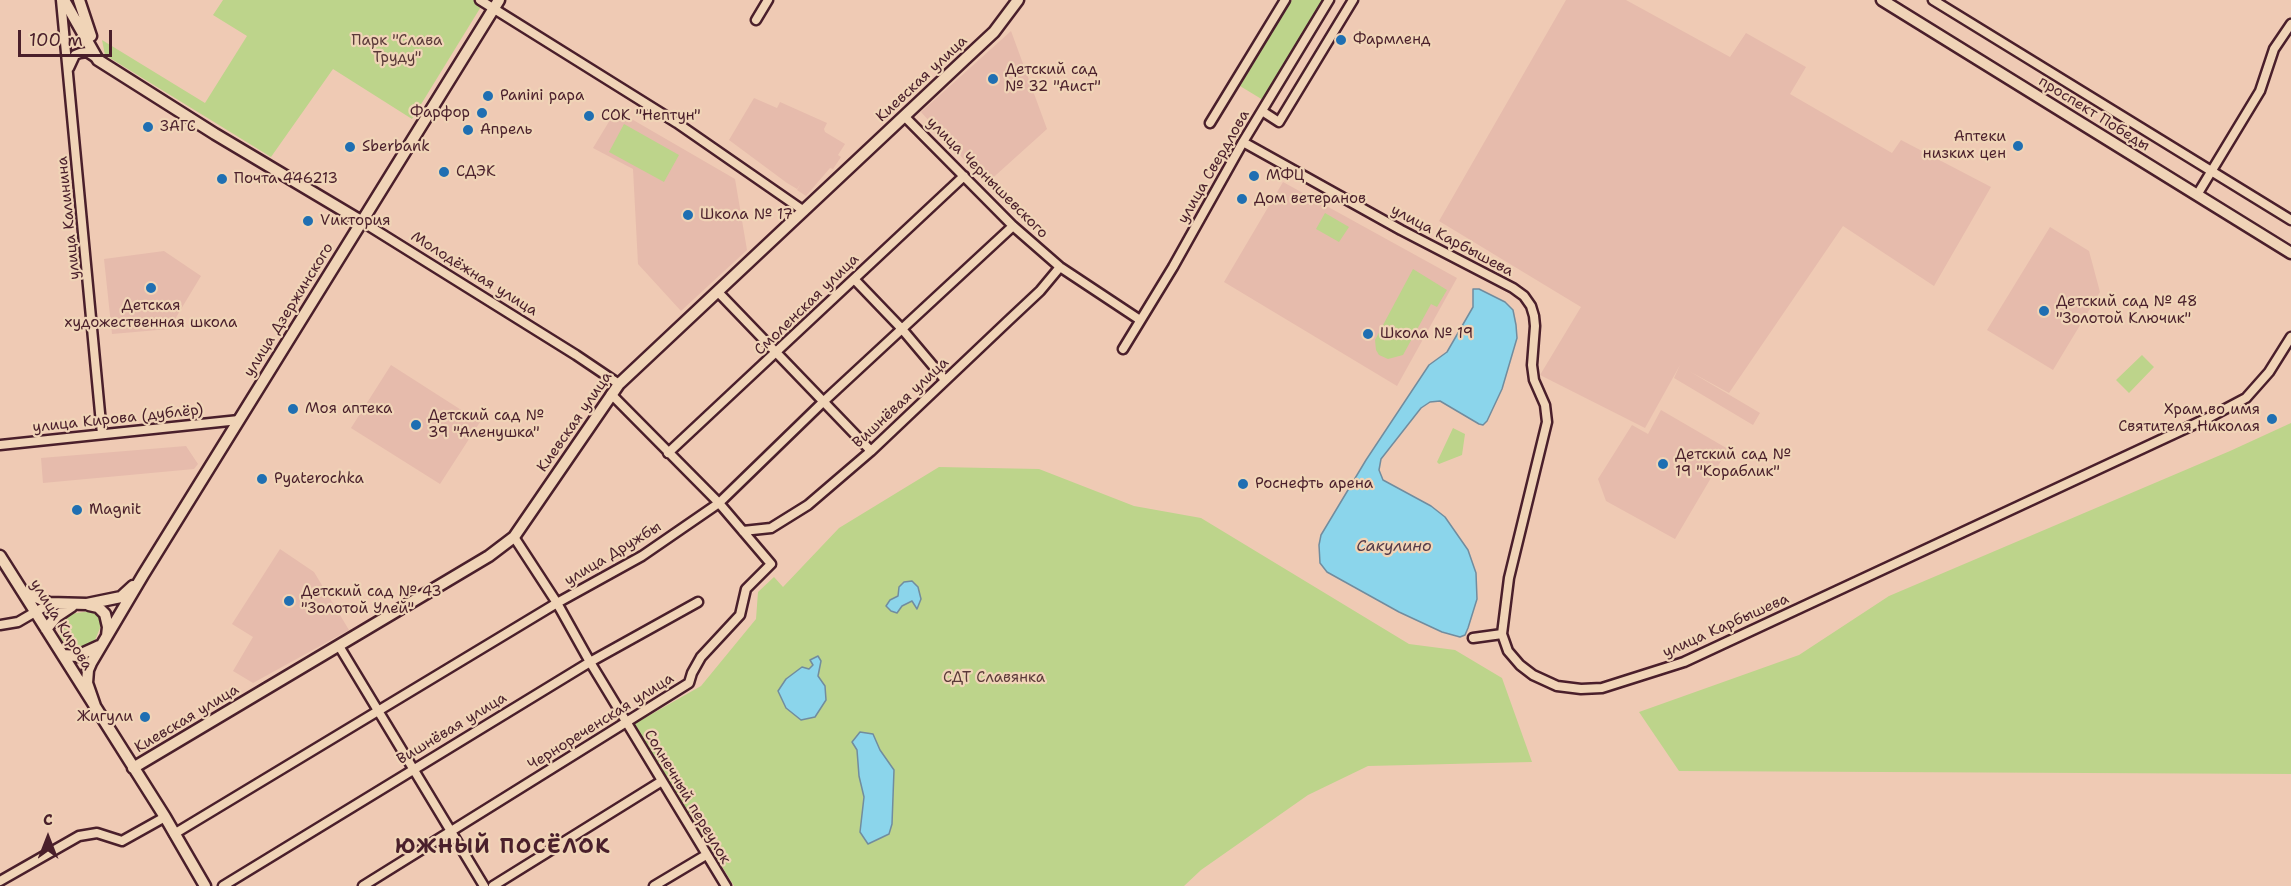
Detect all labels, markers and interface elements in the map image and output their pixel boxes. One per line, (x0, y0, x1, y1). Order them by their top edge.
scale bar (21, 18, 116, 56)
text: 100 m (29, 28, 83, 52)
place label: Фармленд (1353, 31, 1431, 49)
park label: Парк "Слава Труду" (352, 32, 442, 67)
street label: Киевская улица (873, 32, 971, 126)
marker: Фармленд (1334, 33, 1348, 47)
place label: Детский сад № 32 "Аист" (1005, 61, 1101, 96)
marker: Детский сад № 32 "Аист" (986, 72, 1000, 86)
street label: проспект Победы (2035, 73, 2153, 155)
place label: Panini papa (500, 87, 584, 105)
marker: Panini papa (481, 89, 495, 103)
place label: Фарфор (410, 104, 470, 122)
marker: Фарфор (475, 106, 489, 120)
place label: СОК "Нептун" (601, 107, 701, 125)
street label: улица Свердлова (1174, 107, 1254, 227)
marker: СОК "Нептун" (582, 109, 596, 123)
street label: улица Чернышевского (922, 113, 1052, 243)
place label: ЗАГС (160, 118, 196, 136)
marker: ЗАГС (141, 120, 155, 134)
place label: Апрель (480, 121, 532, 139)
marker: Апрель (461, 123, 475, 137)
place label: Аптеки низких цен (1923, 128, 2006, 163)
place label: Sberbank (362, 138, 430, 156)
marker: Аптеки низких цен (2011, 139, 2025, 153)
marker: Sberbank (343, 140, 357, 154)
street label: улица Калинина (54, 155, 84, 281)
place label: СДЭК (456, 163, 496, 181)
marker: СДЭК (437, 165, 451, 179)
place label: МФЦ (1266, 167, 1304, 185)
marker: МФЦ (1247, 169, 1261, 183)
place label: Почта 446213 (234, 170, 338, 188)
marker: Почта 446213 (215, 172, 229, 186)
place label: Дом ветеранов (1254, 190, 1366, 208)
marker: Дом ветеранов (1235, 192, 1249, 206)
street label: улица Карбышева (1388, 201, 1516, 281)
place label: Школа № 17 (700, 206, 793, 224)
marker: Школа № 17 (681, 208, 695, 222)
place label: Vиктория (320, 212, 391, 230)
marker: Vиктория (301, 214, 315, 228)
street label: Молодёжная улица (407, 228, 541, 320)
street label: улица Дзержинского (240, 240, 338, 380)
street label: Смоленская улица (751, 251, 863, 359)
marker: Детская художественная школа (144, 281, 158, 295)
place label: Детский сад № 48 "Золотой Ключик" (2056, 293, 2197, 328)
place label: Детская художественная школа (65, 297, 237, 332)
marker: Детский сад № 48 "Золотой Ключик" (2037, 304, 2051, 318)
place label: Школа № 19 (1380, 325, 1473, 343)
marker: Школа № 19 (1361, 327, 1375, 341)
street label: Вишнёвая улица (849, 354, 953, 452)
street label: Киевская улица (534, 368, 616, 476)
place label: Моя аптека (305, 400, 392, 418)
street label: улица Кирова (дублёр) (32, 401, 204, 437)
place label: Храм во имя Святителя Николая (2118, 401, 2260, 436)
marker: Моя аптека (286, 402, 300, 416)
place label: Детский сад № 39 "Аленушка" (428, 407, 544, 442)
marker: Храм во имя Святителя Николая (2265, 412, 2279, 426)
marker: Детский сад № 39 "Аленушка" (409, 418, 423, 432)
place label: Детский сад № 19 "Кораблик" (1675, 446, 1791, 481)
marker: Детский сад № 19 "Кораблик" (1656, 457, 1670, 471)
place label: Pyaterochka (274, 470, 364, 488)
marker: Pyaterochka (255, 472, 269, 486)
place label: Роснефть арена (1255, 475, 1373, 493)
marker: Роснефть арена (1236, 477, 1250, 491)
place label: Magnit (89, 501, 141, 519)
marker: Magnit (70, 503, 84, 517)
street label: улица Дружбы (561, 518, 665, 590)
water label: Сакулино (1356, 537, 1432, 557)
street label: улица Кирова (26, 576, 96, 674)
place label: Детский сад № 43 "Золотой Улей" (301, 583, 442, 618)
street label: улица Карбышева (1660, 590, 1792, 662)
marker: Детский сад № 43 "Золотой Улей" (282, 594, 296, 608)
park label: СДТ Славянка (943, 669, 1045, 687)
street label: Чернореченская улица (525, 670, 677, 774)
street label: Киевская улица (132, 681, 242, 757)
street label: Вишнёвая улица (394, 689, 510, 769)
place label: Жигули (77, 708, 133, 726)
marker: Жигули (138, 710, 152, 724)
street label: Солнечный переулок (640, 727, 734, 867)
north arrow (18, 808, 78, 868)
text: С (43, 809, 53, 830)
district label: ЮЖНЫЙ ПОСЁЛОК (395, 835, 611, 861)

